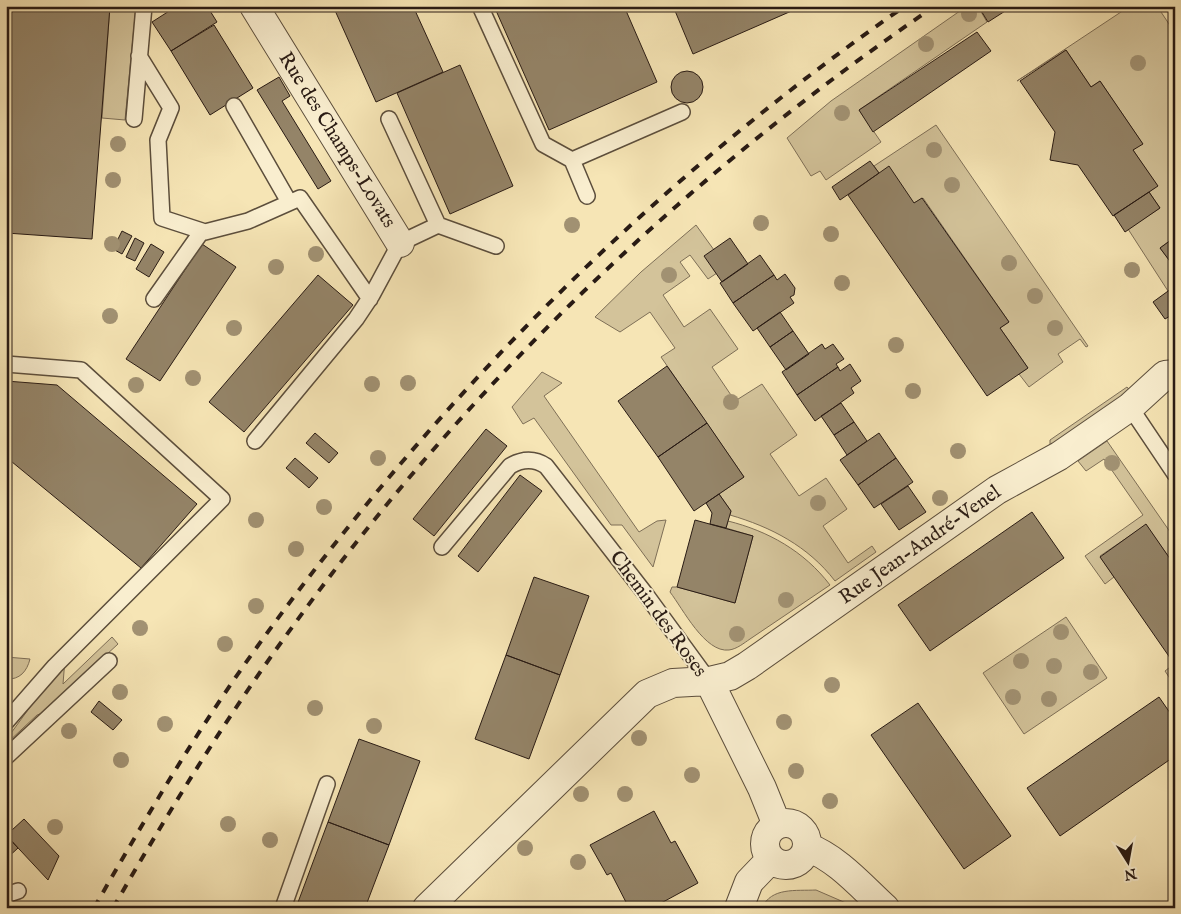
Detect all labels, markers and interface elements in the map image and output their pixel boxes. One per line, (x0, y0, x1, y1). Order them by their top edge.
street label: Rue des Champs-Lovats (273, 47, 401, 233)
street label: Rue Jean-André-Venel (834, 479, 1006, 610)
street label: Chemin des Roses (604, 546, 712, 682)
north arrow (1104, 836, 1154, 886)
text: N (1123, 864, 1139, 884)

